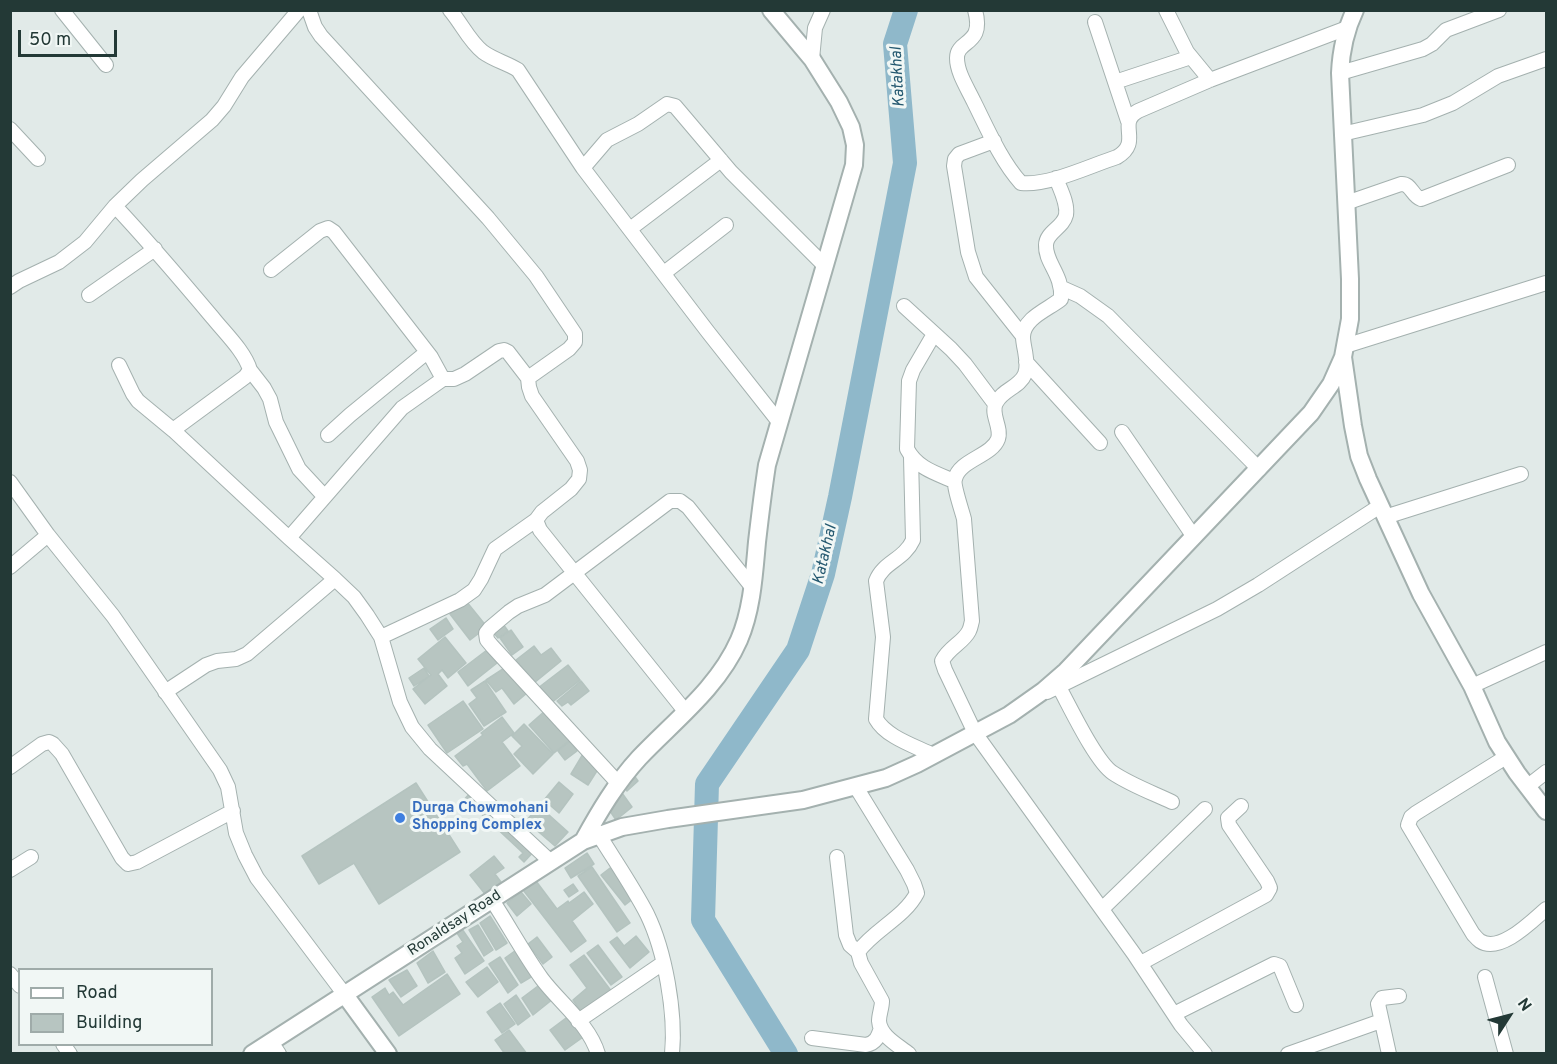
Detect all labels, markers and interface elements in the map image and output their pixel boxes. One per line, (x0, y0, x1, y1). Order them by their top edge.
scale bar (21, 18, 120, 56)
text: 50 m (29, 29, 71, 52)
water label: Katakhal (888, 46, 910, 108)
water label: Katakhal (810, 523, 842, 587)
place label: Durga Chowmohani Shopping Complex (412, 800, 548, 835)
marker: Durga Chowmohani Shopping Complex (393, 811, 407, 825)
street label: Ronaldsay Road (405, 887, 505, 961)
legend (18, 968, 213, 1046)
text: Road (76, 982, 118, 1005)
north arrow (1479, 986, 1539, 1046)
text: N (1512, 995, 1535, 1016)
text: Building (76, 1012, 142, 1035)

